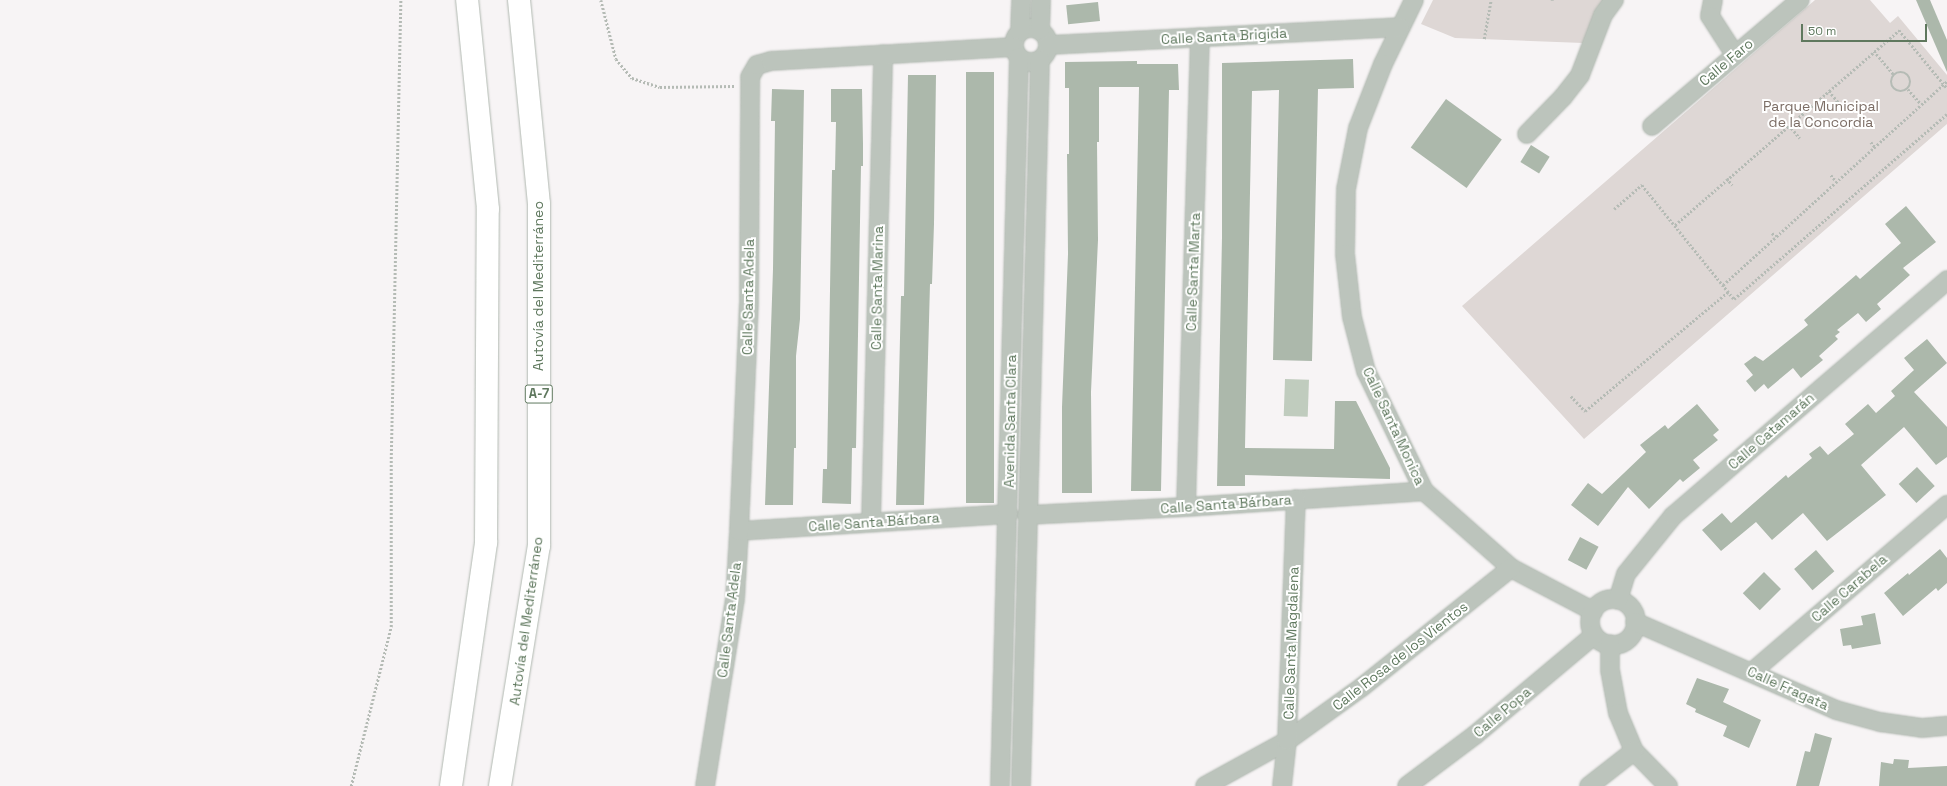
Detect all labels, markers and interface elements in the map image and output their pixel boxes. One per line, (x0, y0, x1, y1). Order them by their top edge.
scale bar (1803, 16, 1929, 42)
text: 50 m (1808, 23, 1836, 39)
street label: Calle Santa Brigida (1160, 24, 1288, 48)
street label: Calle Faro (1696, 35, 1756, 89)
park label: Parque Municipal de la Concordia (1763, 98, 1879, 130)
street label: Autovía del Mediterráneo (530, 201, 546, 371)
street label: Calle Santa Marta (1183, 212, 1203, 332)
street label: Calle Santa Marina (868, 226, 886, 350)
street label: Calle Santa Adela (739, 239, 757, 355)
street label: Avenida Santa Clara (1000, 354, 1020, 488)
street label: Calle Santa Monica (1359, 364, 1429, 488)
road number: A-7 (524, 383, 554, 405)
street label: Calle Catamarán (1725, 389, 1817, 473)
street label: Calle Santa Bárbara (1160, 491, 1292, 517)
street label: Calle Santa Bárbara (808, 509, 940, 535)
street label: Autovía del Mediterráneo (506, 536, 546, 706)
street label: Calle Carabela (1808, 551, 1890, 625)
street label: Calle Santa Adela (714, 561, 744, 679)
street label: Calle Santa Magdalena (1280, 566, 1302, 720)
street label: Calle Rosa de los Vientos (1329, 598, 1471, 714)
street label: Calle Fragata (1745, 663, 1831, 713)
street label: Calle Popa (1470, 683, 1534, 741)

